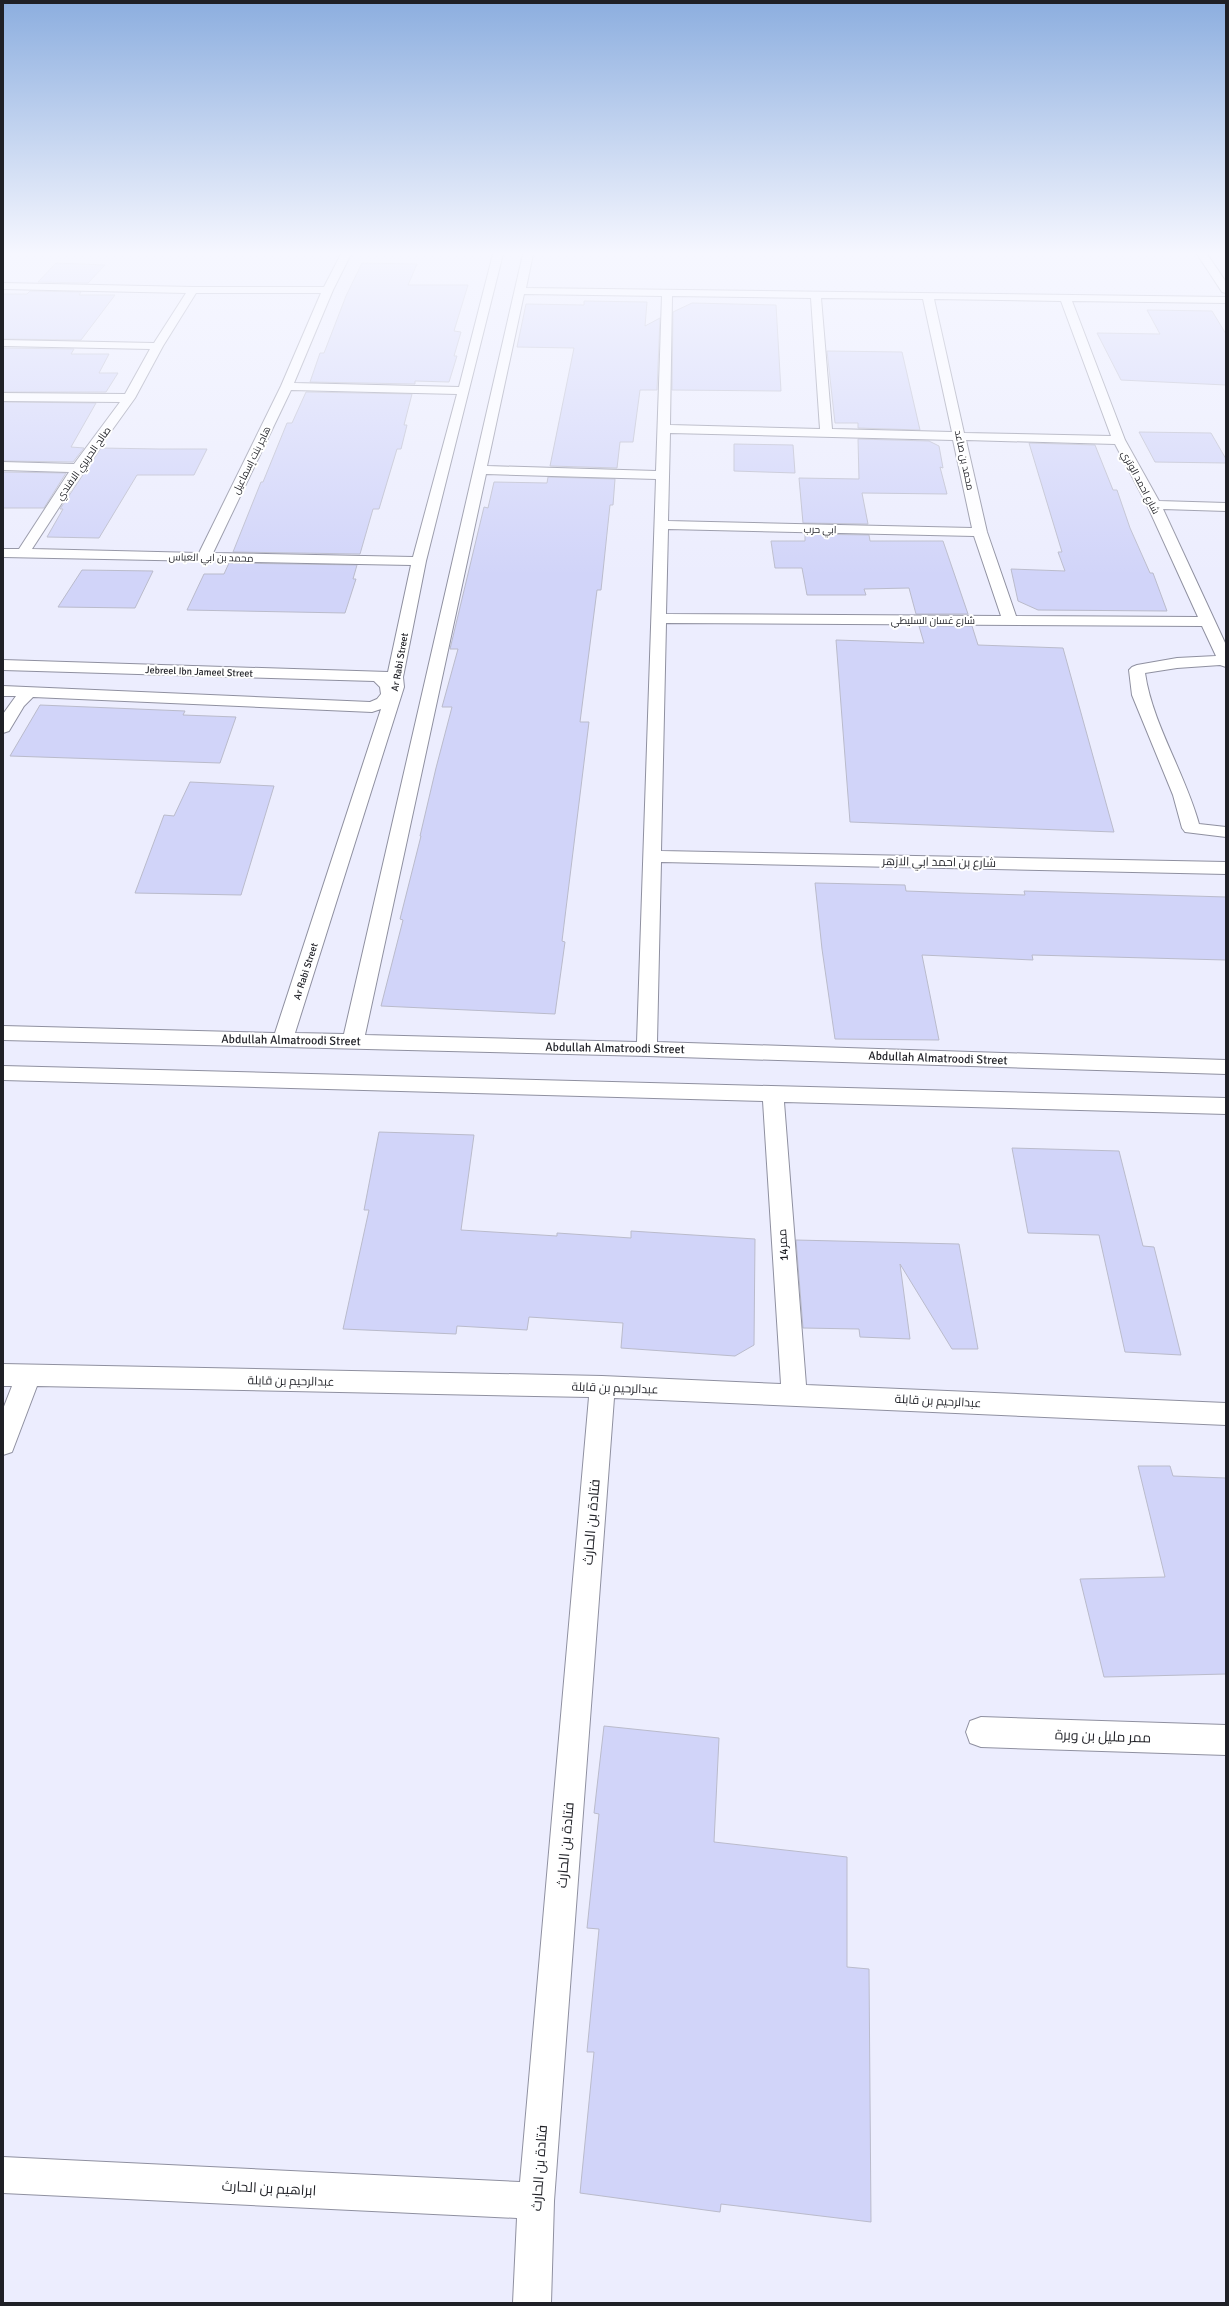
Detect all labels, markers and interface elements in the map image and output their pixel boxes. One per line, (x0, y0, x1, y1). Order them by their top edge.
street label: هاجر بنت إسماعيل (230, 424, 274, 496)
street label: صالح الحريري الافندي (54, 425, 114, 503)
street label: محمد بن صاعد (952, 429, 976, 491)
street label: شارع احمد الوتري (1118, 449, 1162, 517)
street label: ابي حرب (803, 524, 837, 537)
street label: محمد بن ابي العباس (168, 551, 253, 566)
street label: شارع غسان السليطي (891, 615, 975, 628)
street label: Ar Rabi Street (389, 631, 411, 692)
street label: Jebreel Ibn Jameel Street (145, 664, 254, 680)
street label: شارع بن احمد ابي الازهر (881, 854, 996, 873)
street label: Ar Rabi Street (291, 941, 321, 1001)
street label: Abdullah Almatroodi Street (221, 1032, 361, 1049)
street label: Abdullah Almatroodi Street (545, 1040, 685, 1057)
street label: Abdullah Almatroodi Street (868, 1049, 1008, 1068)
street label: ممر14 (775, 1228, 792, 1262)
street label: عبدالرحيم بن قابلة (247, 1373, 335, 1390)
street label: عبدالرحيم بن قابلة (571, 1379, 659, 1398)
street label: عبدالرحيم بن قابلة (894, 1392, 982, 1411)
street label: فتادة بن الحارث (579, 1478, 604, 1566)
street label: ممر مليل بن وبرة (1055, 1726, 1151, 1747)
street label: فتادة بن الحارث (553, 1801, 578, 1889)
street label: فتادة بن الحارث (528, 2124, 551, 2212)
street label: ابراهيم بن الحارث (221, 2178, 317, 2200)

